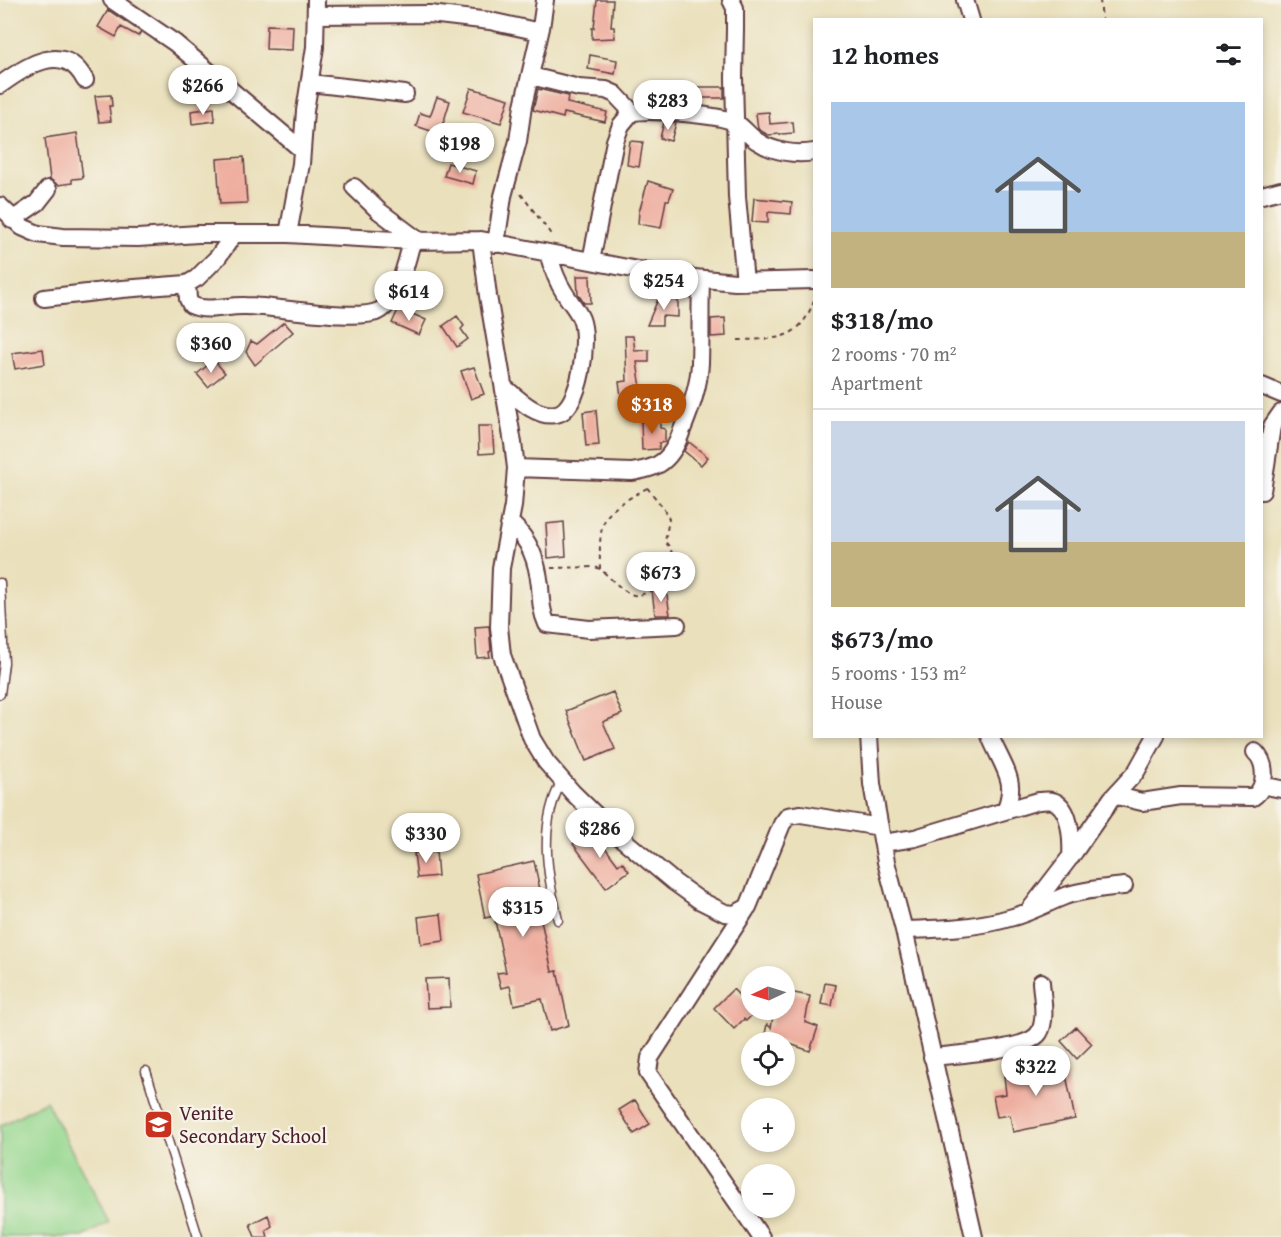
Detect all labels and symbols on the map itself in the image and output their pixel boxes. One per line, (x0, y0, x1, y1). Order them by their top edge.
pin: $266 (167, 65, 239, 116)
pin: $283 (632, 80, 704, 131)
pin: $198 (424, 123, 496, 174)
pin: $254 (628, 260, 700, 311)
pin: $614 (373, 271, 445, 322)
pin: $360 (175, 323, 247, 374)
pin: $318 (616, 384, 688, 435)
pin: $673 (625, 552, 697, 603)
pin: $286 (564, 808, 636, 859)
pin: $330 (390, 813, 462, 864)
pin: $315 (487, 887, 559, 938)
north arrow (741, 966, 795, 1020)
pin: $322 (1000, 1046, 1072, 1097)
place label: Venite Secondary School (179, 1098, 327, 1150)
school or university icon: Venite Secondary School (142, 1108, 174, 1140)

